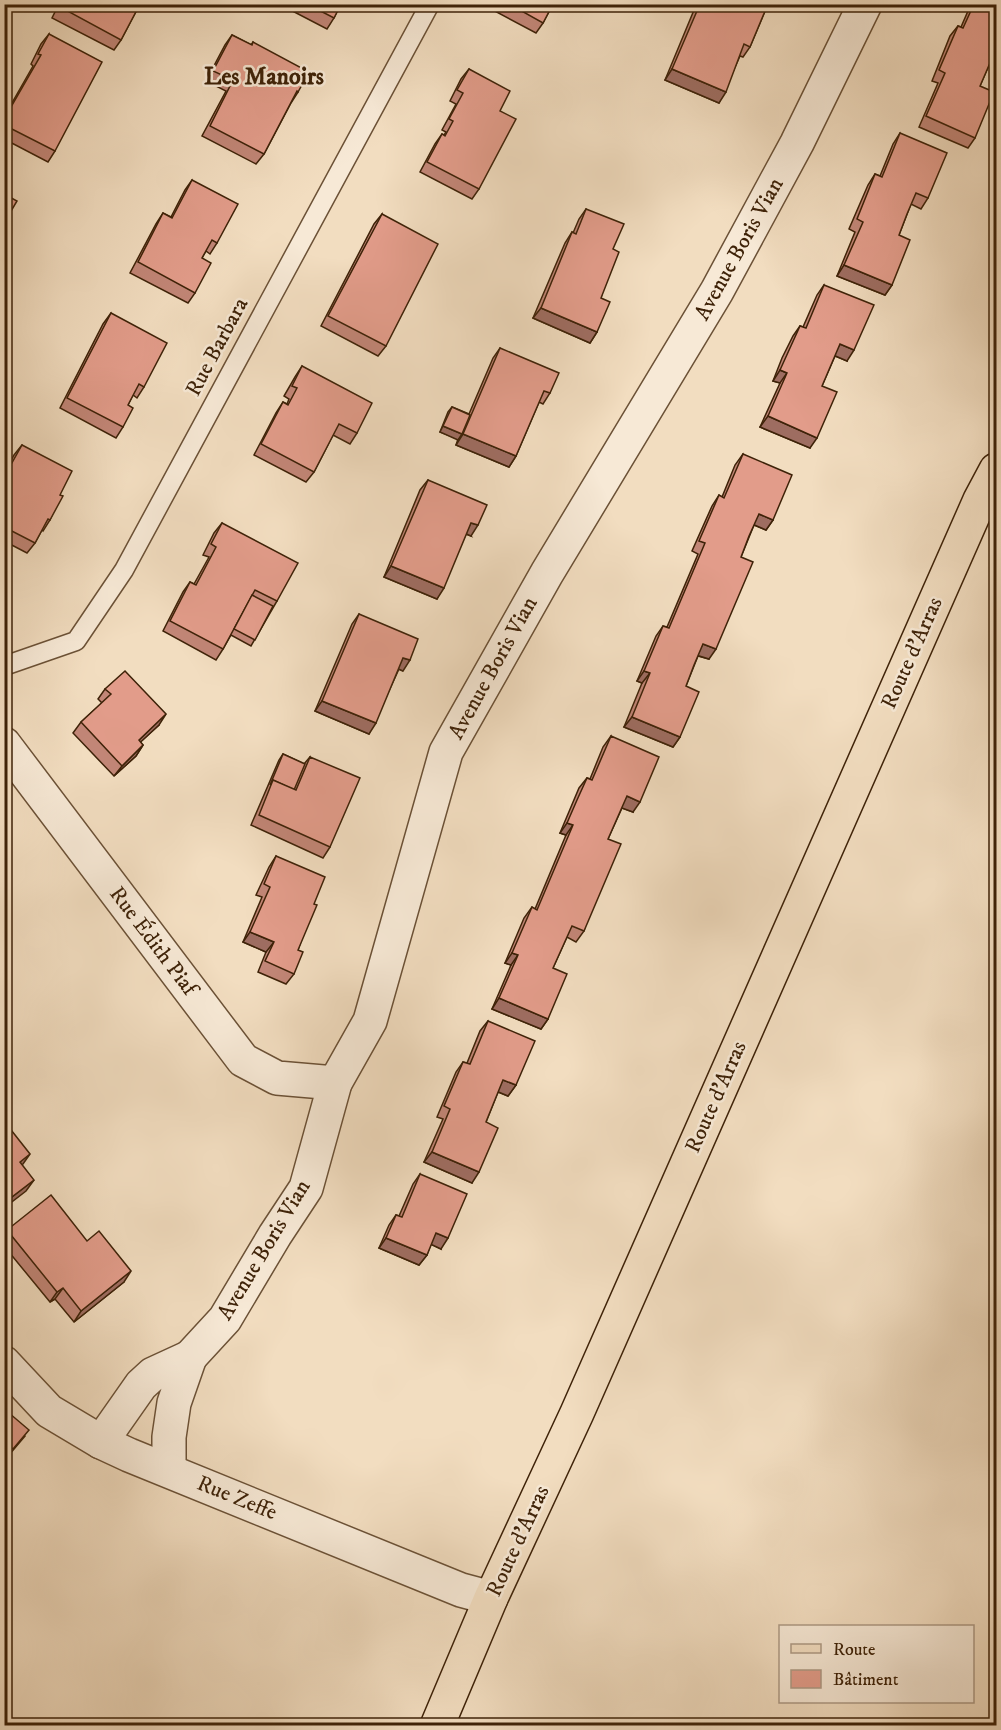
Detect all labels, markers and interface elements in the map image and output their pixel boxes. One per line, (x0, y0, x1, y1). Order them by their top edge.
district label: Les Manoirs (204, 62, 324, 92)
street label: Avenue Boris Vian (689, 173, 790, 325)
street label: Rue Barbara (180, 293, 255, 401)
street label: Avenue Boris Vian (443, 592, 544, 744)
street label: Route d'Arras (875, 593, 949, 713)
street label: Rue Édith Piaf (103, 881, 205, 1004)
street label: Route d'Arras (679, 1037, 753, 1157)
street label: Avenue Boris Vian (212, 1175, 317, 1325)
street label: Rue Zeffe (193, 1470, 281, 1526)
street label: Route d'Arras (480, 1481, 556, 1601)
legend (779, 1625, 974, 1703)
text: Route (833, 1639, 876, 1661)
text: Bâtiment (833, 1669, 899, 1691)

